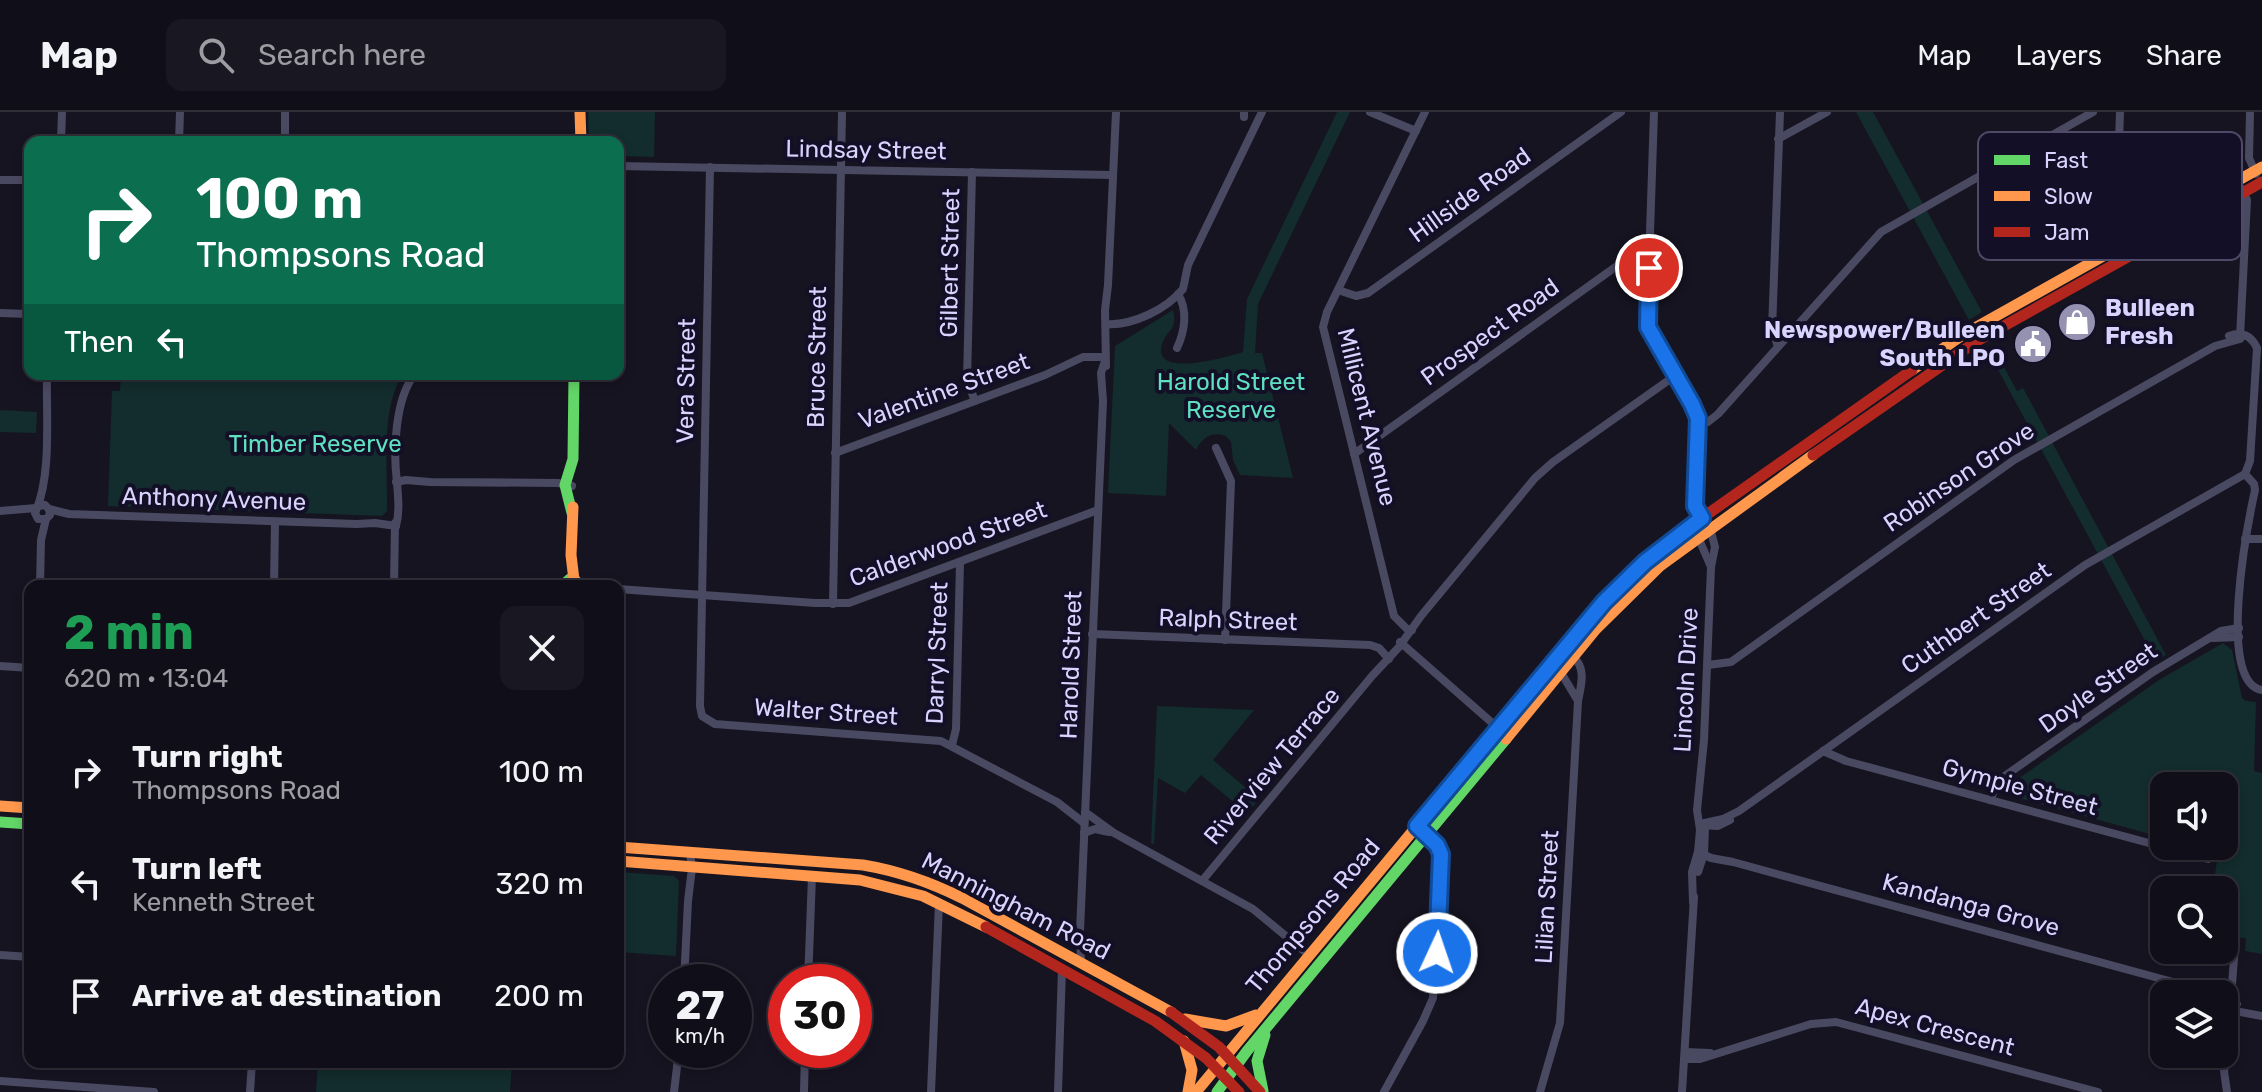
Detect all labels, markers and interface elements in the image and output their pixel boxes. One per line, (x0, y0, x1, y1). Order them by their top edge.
search box (166, 19, 726, 91)
text: Map (40, 32, 118, 78)
icon: search (194, 33, 238, 77)
text: Search here (258, 37, 426, 73)
text: Map (1917, 39, 1972, 72)
text: Layers (2016, 39, 2102, 72)
text: Share (2146, 39, 2222, 72)
legend (1978, 132, 2242, 260)
street label: Lindsay Street (785, 135, 947, 165)
street label: Hillside Road (1404, 142, 1536, 248)
text: Fast (2044, 147, 2089, 174)
text: 100 m (196, 166, 363, 232)
icon: right (64, 168, 168, 272)
text: Slow (2044, 183, 2093, 210)
street label: Gilbert Street (935, 188, 965, 338)
text: Jam (2044, 219, 2090, 246)
text: Thompsons Road (196, 233, 486, 276)
pin (1615, 234, 1683, 302)
icon: arrive (1627, 246, 1671, 290)
street label: Prospect Road (1416, 273, 1564, 391)
street label: Bruce Street (802, 286, 832, 428)
place label: Bulleen Fresh (2105, 294, 2195, 350)
shop icon: Bulleen Fresh (2056, 301, 2098, 343)
place label: Newspower/Bulleen South LPO (1764, 316, 2005, 372)
street label: Vera Street (671, 318, 701, 444)
icon: left (150, 320, 194, 364)
public building icon: Newspower/Bulleen South LPO (2012, 323, 2054, 365)
text: Then (64, 324, 134, 360)
street label: Millicent Avenue (1331, 325, 1403, 509)
street label: Valentine Street (855, 347, 1033, 435)
park label: Harold Street Reserve (1157, 368, 1305, 424)
street label: Robinson Grove (1879, 416, 2039, 538)
park label: Timber Reserve (228, 430, 402, 458)
street label: Anthony Avenue (121, 482, 307, 516)
street label: Calderwood Street (846, 495, 1050, 593)
street label: Cuthbert Street (1896, 556, 2056, 680)
street label: Darryl Street (921, 581, 953, 725)
street label: Harold Street (1054, 590, 1088, 740)
text: 2 min (64, 604, 194, 661)
street label: Ralph Street (1158, 604, 1298, 636)
button: close (500, 606, 584, 690)
street label: Lincoln Drive (1668, 607, 1704, 753)
street label: Doyle Street (2034, 637, 2162, 739)
text: 620 m · 13:04 (64, 663, 228, 694)
street label: Riverview Terrace (1198, 682, 1346, 850)
street label: Walter Street (753, 693, 899, 731)
text: Turn right (132, 739, 283, 775)
icon: right (64, 750, 108, 794)
street label: Gympie Street (1939, 753, 2101, 821)
text: 100 m (499, 754, 584, 790)
map controls (2150, 772, 2238, 1068)
button: sound (2150, 772, 2238, 860)
text: Thompsons Road (132, 775, 341, 806)
street label: Lilian Street (1530, 829, 1564, 965)
street label: Thompsons Road (1240, 833, 1386, 999)
street label: Manningham Road (917, 846, 1115, 966)
text: Turn left (132, 851, 262, 887)
icon: left (64, 862, 108, 906)
text: 320 m (495, 866, 584, 902)
street label: Kandanga Grove (1879, 868, 2063, 942)
button: search (2150, 876, 2238, 964)
text: Kenneth Street (132, 887, 315, 918)
position arrow (1395, 911, 1479, 995)
speed limit sign: 30 (768, 964, 872, 1068)
icon: arrive (64, 974, 108, 1018)
text: Arrive at destination (132, 978, 442, 1014)
text: 200 m (494, 978, 584, 1014)
button: layers (2150, 980, 2238, 1068)
text: 27 (676, 982, 724, 1029)
street label: Apex Crescent (1852, 992, 2018, 1062)
text: km/h (675, 1024, 725, 1048)

